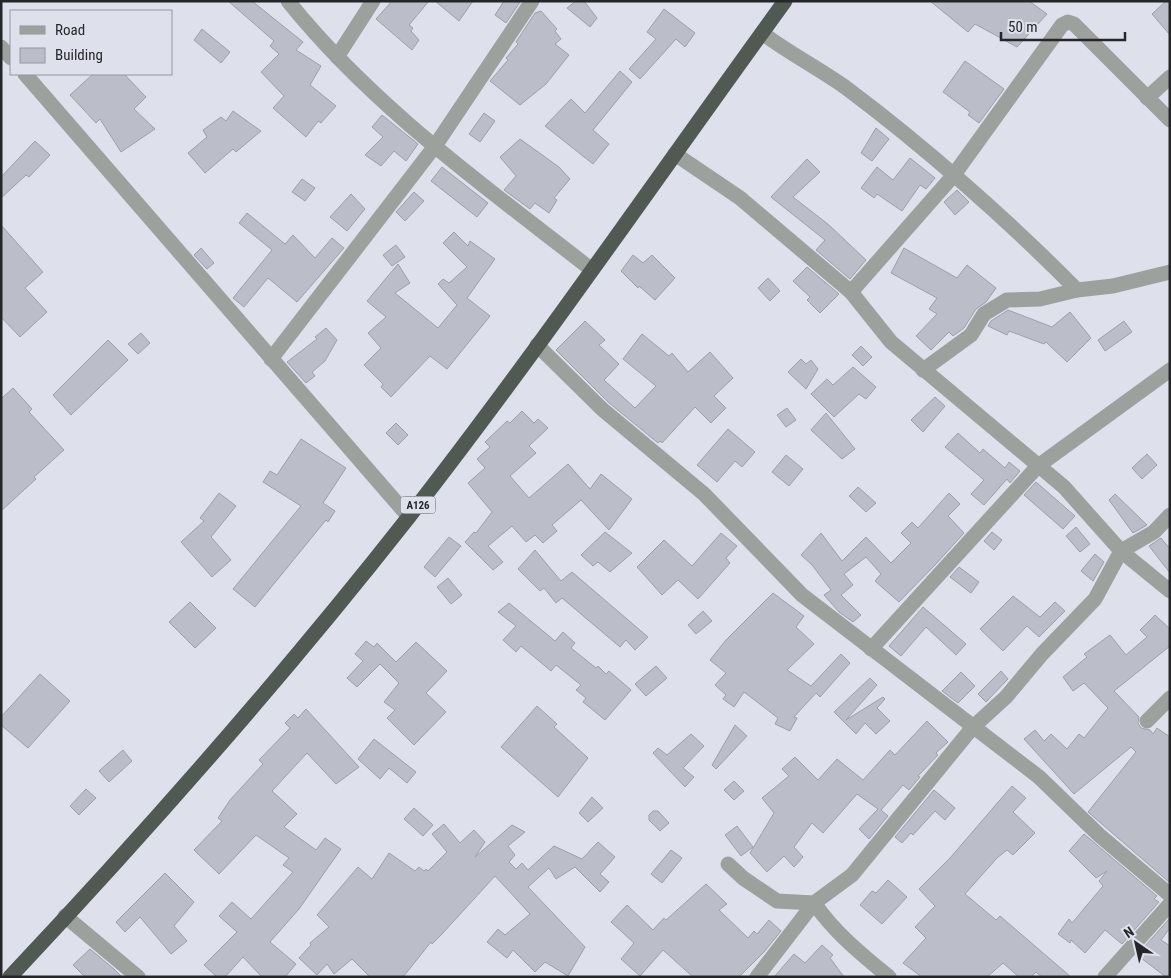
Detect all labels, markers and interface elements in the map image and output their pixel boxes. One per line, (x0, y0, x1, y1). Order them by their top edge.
legend (10, 10, 172, 75)
scale bar (1001, 10, 1125, 42)
text: 50 m (1008, 18, 1038, 36)
text: Road (55, 21, 85, 39)
text: Building (55, 46, 103, 64)
road number: A126 (400, 496, 436, 514)
north arrow (1111, 918, 1161, 968)
text: N (1121, 923, 1137, 941)

